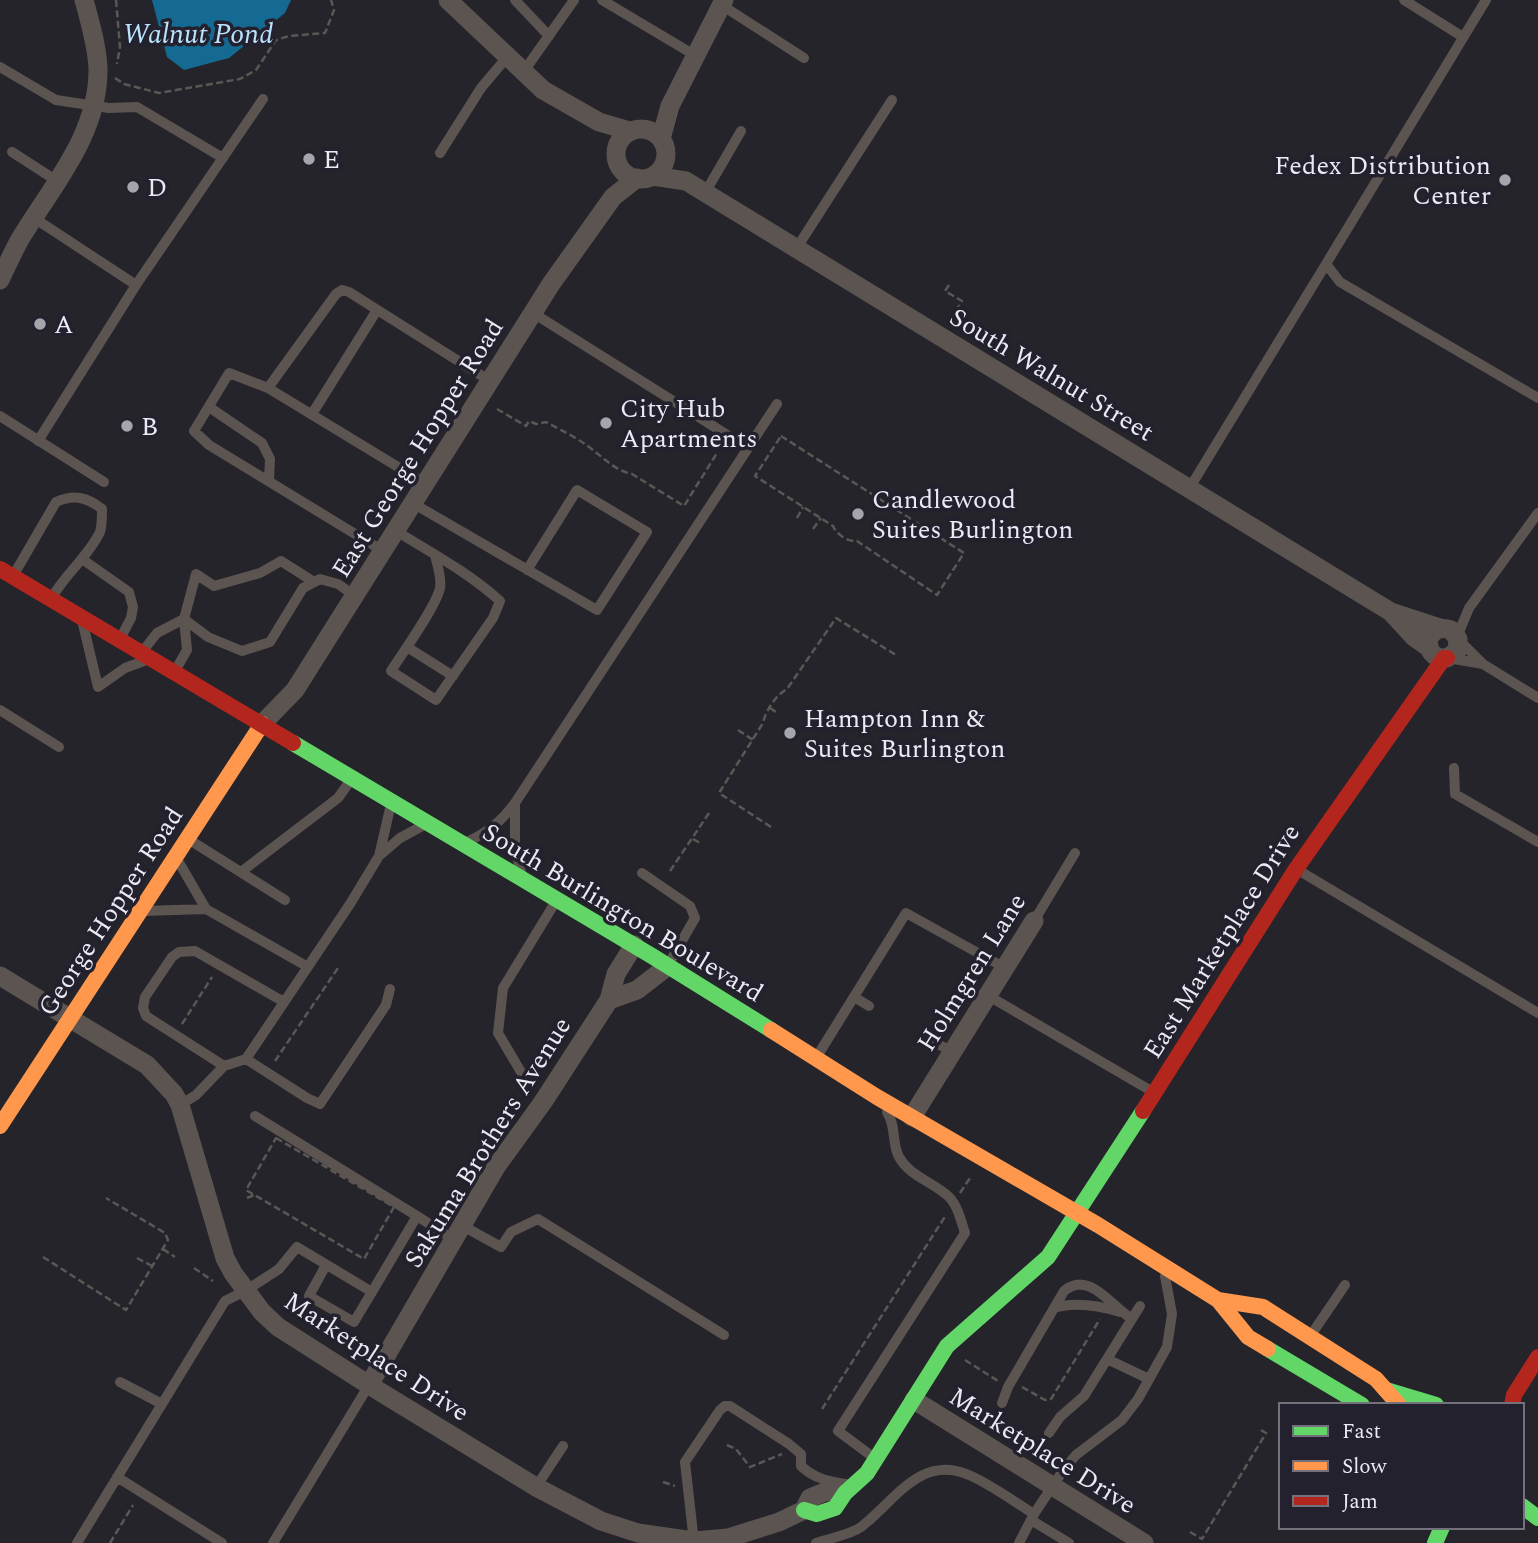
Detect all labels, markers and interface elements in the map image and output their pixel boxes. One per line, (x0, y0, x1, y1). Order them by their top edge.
water label: Walnut Pond (123, 13, 273, 56)
place label: E (323, 140, 340, 180)
place label: Fedex Distribution Center (1274, 146, 1491, 216)
marker: E (301, 151, 317, 167)
place label: D (147, 168, 167, 208)
marker: Fedex Distribution Center (1497, 172, 1513, 188)
marker: D (125, 179, 141, 195)
street label: South Walnut Street (941, 298, 1161, 452)
place label: A (54, 305, 74, 345)
street label: East George Hopper Road (322, 311, 514, 586)
marker: A (32, 316, 48, 332)
place label: City Hub Apartments (620, 389, 757, 459)
place label: B (141, 407, 158, 447)
marker: City Hub Apartments (598, 415, 614, 431)
marker: B (119, 418, 135, 434)
place label: Candlewood Suites Burlington (872, 480, 1073, 550)
marker: Candlewood Suites Burlington (850, 506, 866, 522)
place label: Hampton Inn & Suites Burlington (804, 699, 1005, 769)
marker: Hampton Inn & Suites Burlington (782, 725, 798, 741)
street label: George Hopper Road (28, 799, 194, 1024)
street label: South Burlington Boulevard (474, 813, 771, 1013)
street label: East Marketplace Drive (1133, 816, 1311, 1067)
street label: Holmgren Lane (907, 885, 1037, 1060)
street label: Sakuma Brothers Avenue (394, 1009, 582, 1276)
street label: Marketplace Drive (276, 1282, 477, 1432)
street label: Marketplace Drive (941, 1377, 1144, 1525)
legend (1279, 1403, 1524, 1529)
text: Fast (1342, 1416, 1381, 1448)
text: Slow (1342, 1451, 1388, 1483)
text: Jam (1342, 1486, 1378, 1518)

